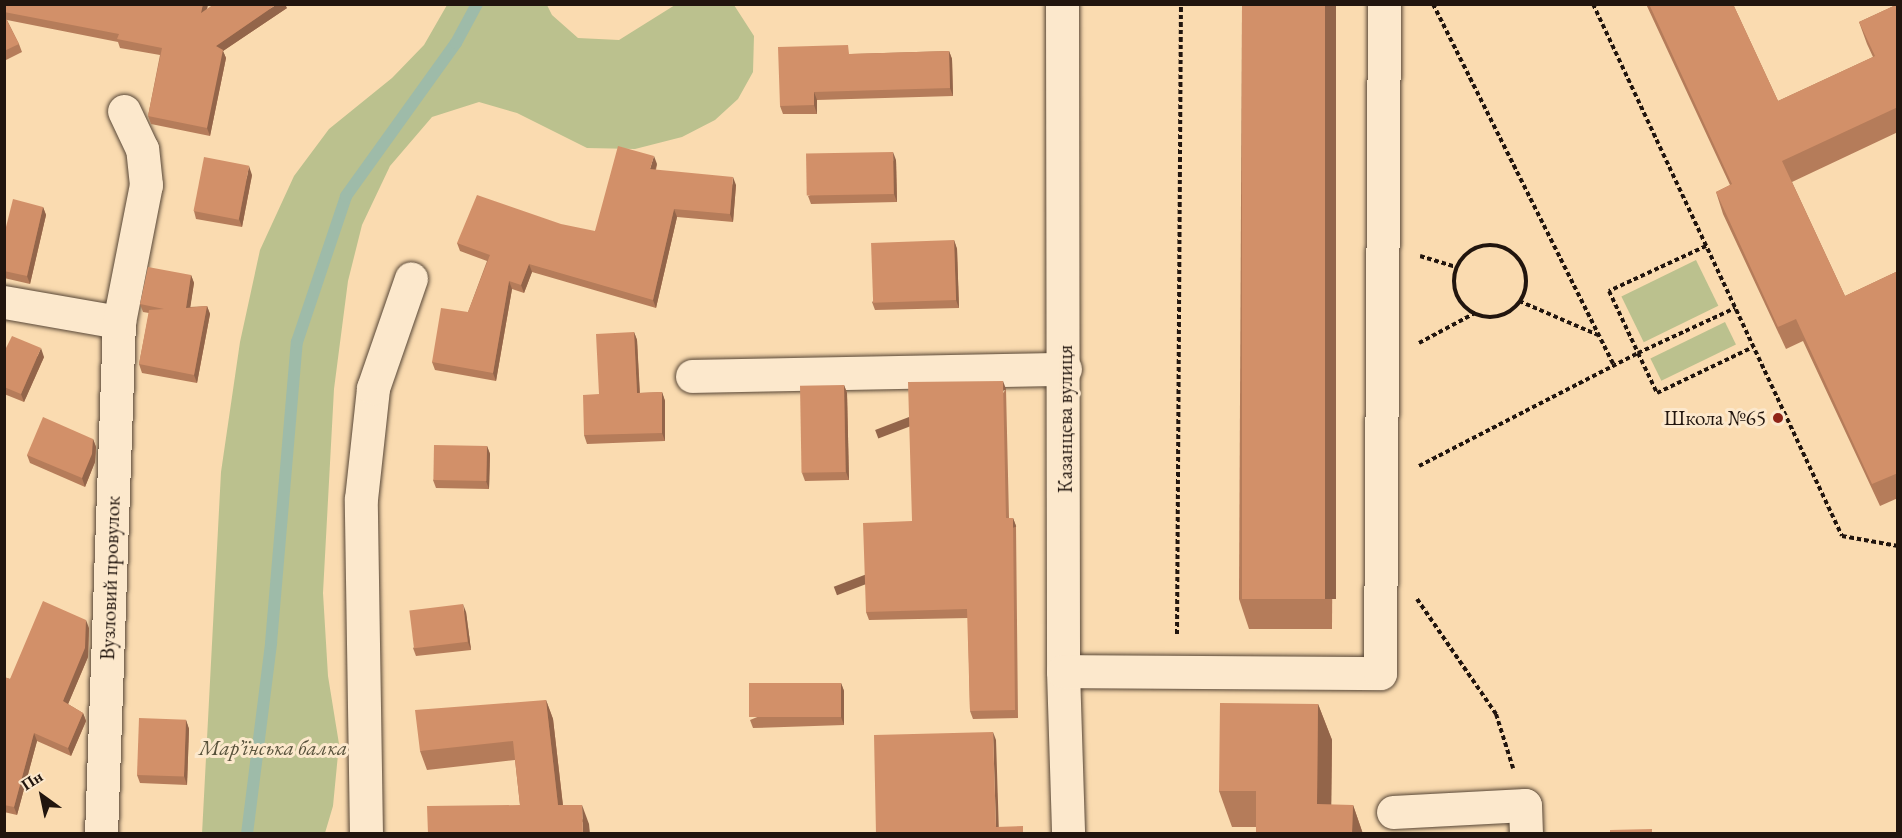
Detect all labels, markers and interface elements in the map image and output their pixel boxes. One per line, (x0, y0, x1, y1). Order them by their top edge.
street label: Казанцева вулиця (1052, 345, 1078, 493)
place label: Школа №65 (1664, 405, 1766, 431)
marker: Школа №65 (1771, 411, 1785, 425)
street label: Вузловий провулок (95, 495, 125, 661)
park label: Мар’їнська балка (199, 735, 347, 761)
north arrow (12, 766, 72, 826)
text: Пн (17, 766, 47, 795)

